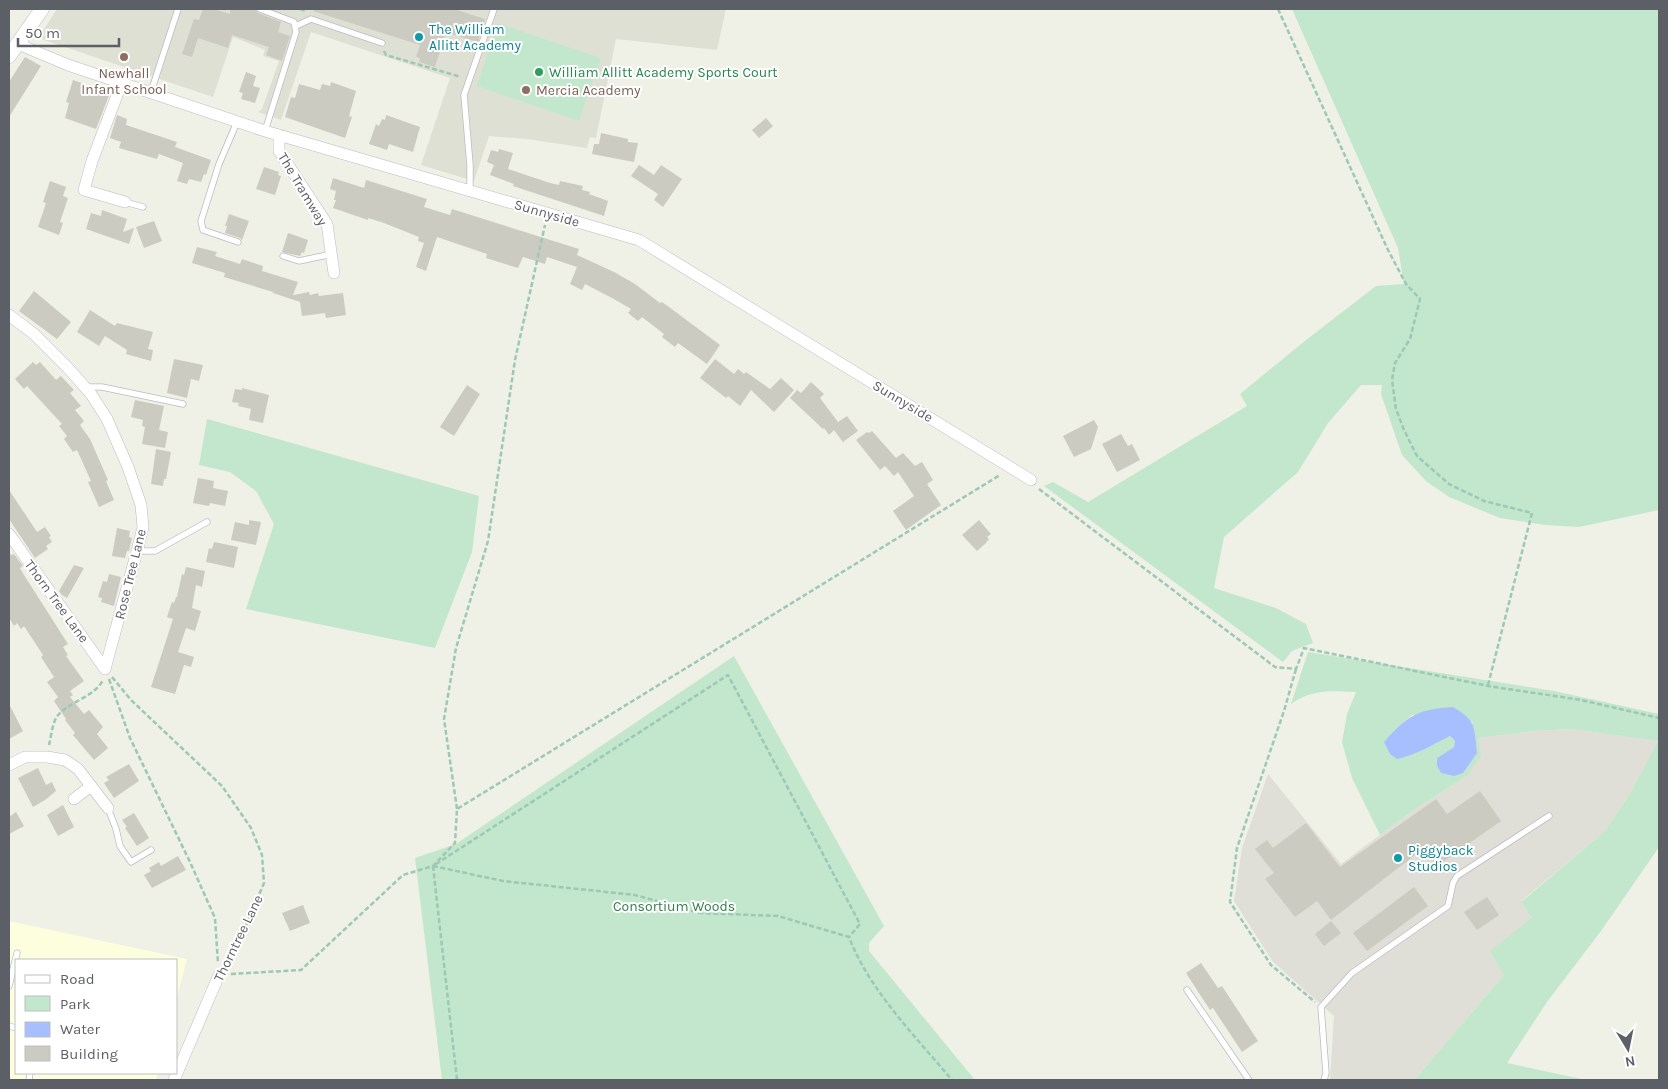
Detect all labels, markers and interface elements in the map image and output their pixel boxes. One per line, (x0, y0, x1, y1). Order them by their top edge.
scale bar (18, 15, 119, 47)
place label: The William Allitt Academy (429, 21, 521, 54)
text: 50 m (25, 24, 60, 42)
marker: The William Allitt Academy (413, 31, 425, 43)
marker: Newhall Infant School (118, 51, 130, 63)
place label: William Allitt Academy Sports Court (549, 64, 777, 81)
place label: Newhall Infant School (81, 65, 167, 98)
marker: William Allitt Academy Sports Court (533, 66, 545, 78)
place label: Mercia Academy (536, 82, 641, 99)
marker: Mercia Academy (520, 84, 532, 96)
street label: The Tramway (274, 150, 331, 229)
street label: Sunnyside (512, 196, 582, 231)
street label: Sunnyside (869, 377, 936, 426)
street label: Rose Tree Lane (111, 527, 150, 621)
street label: Thorn Tree Lane (21, 556, 92, 646)
place label: Piggyback Studios (1408, 842, 1474, 875)
marker: Piggyback Studios (1392, 852, 1404, 864)
street label: Thorntree Lane (210, 892, 267, 984)
park label: Consortium Woods (613, 898, 735, 915)
legend (15, 959, 178, 1074)
text: Road (60, 970, 95, 988)
text: Park (60, 995, 90, 1013)
text: Water (60, 1020, 101, 1038)
north arrow (1603, 1024, 1653, 1074)
text: Building (60, 1045, 118, 1063)
text: N (1624, 1052, 1637, 1071)

